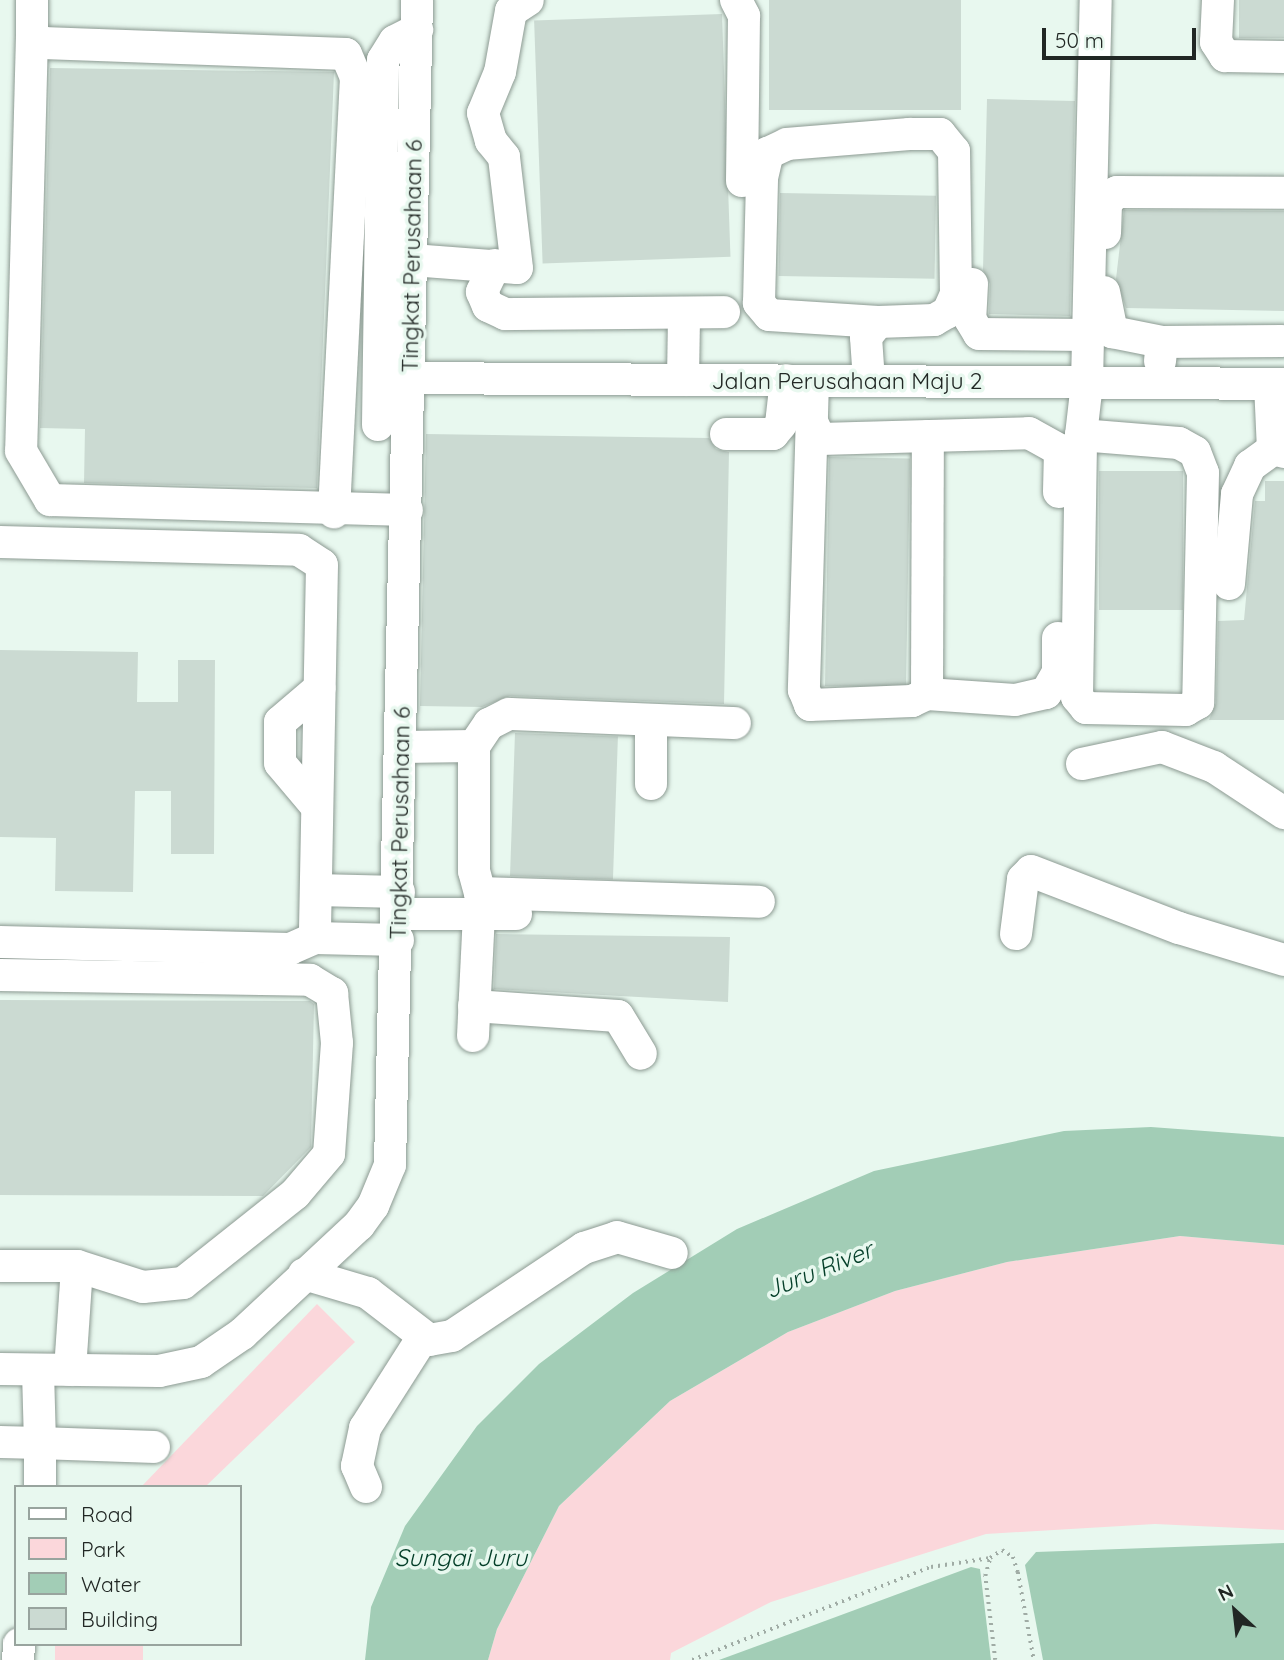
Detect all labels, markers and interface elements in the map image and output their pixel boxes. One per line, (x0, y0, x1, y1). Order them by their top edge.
scale bar (1046, 14, 1200, 58)
text: 50 m (1055, 27, 1104, 53)
street label: Tingkat Perusahaan 6 (396, 139, 428, 373)
street label: Jalan Perusahaan Maju 2 (711, 367, 983, 395)
street label: Tingkat Perusahaan 6 (384, 706, 416, 940)
water label: Juru River (761, 1235, 877, 1305)
legend (14, 1485, 242, 1646)
text: Road (81, 1501, 133, 1527)
text: Park (81, 1536, 125, 1562)
water label: Sungai Juru (395, 1544, 527, 1572)
text: Water (81, 1571, 141, 1597)
north arrow (1200, 1576, 1270, 1646)
text: N (1214, 1578, 1237, 1606)
text: Building (81, 1606, 158, 1632)

